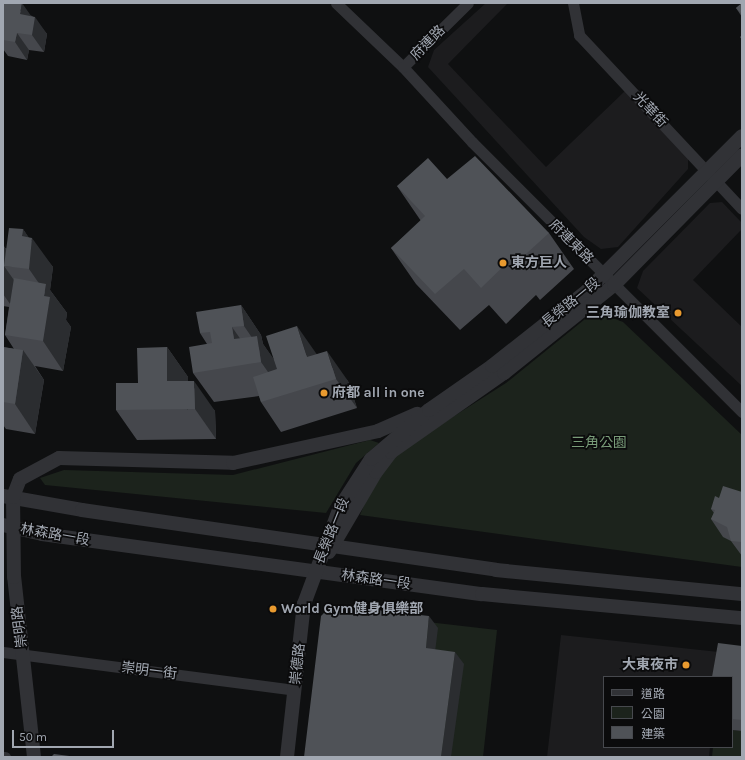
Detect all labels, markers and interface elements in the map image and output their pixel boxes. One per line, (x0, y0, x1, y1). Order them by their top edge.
street label: 府連路 (407, 22, 449, 64)
street label: 光華街 (630, 89, 670, 131)
street label: 府連東路 (545, 216, 597, 268)
place label: 東方巨人 (511, 255, 567, 271)
marker: 東方巨人 (498, 258, 508, 268)
street label: 長榮路一段 (539, 274, 603, 332)
place label: 三角瑜伽教室 (586, 305, 670, 321)
marker: 三角瑜伽教室 (673, 308, 683, 318)
place label: 府都 all in one (332, 385, 425, 401)
marker: 府都 all in one (319, 388, 329, 398)
park label: 三角公園 (571, 435, 627, 451)
street label: 長榮路一段 (311, 495, 353, 567)
street label: 林森路一段 (19, 521, 91, 549)
street label: 林森路一段 (340, 567, 412, 593)
place label: World Gym健身俱樂部 (281, 601, 423, 617)
marker: World Gym健身俱樂部 (268, 604, 278, 614)
street label: 崇明路 (9, 605, 31, 649)
street label: 崇德路 (287, 642, 309, 686)
place label: 大東夜市 (622, 657, 678, 673)
street label: 崇明一街 (120, 659, 178, 683)
marker: 大東夜市 (681, 660, 691, 670)
legend (603, 676, 733, 748)
text: 道路 (641, 687, 665, 701)
text: 公園 (641, 707, 665, 721)
scale bar (14, 722, 116, 748)
text: 建築 (641, 727, 665, 741)
text: 50 m (19, 730, 47, 744)

